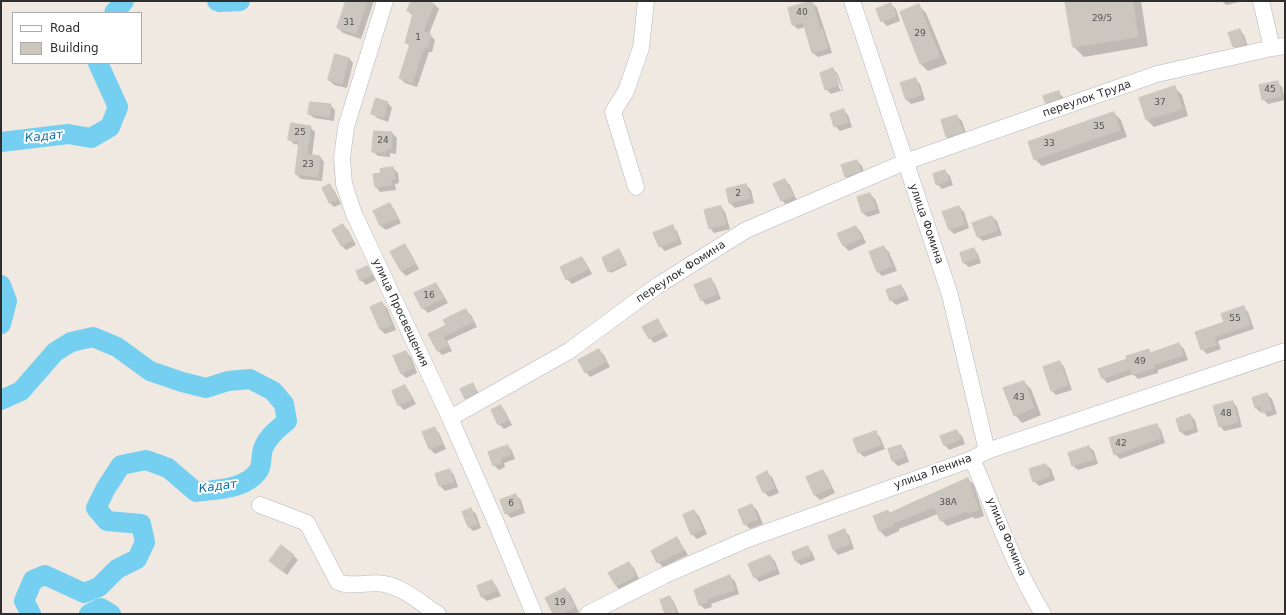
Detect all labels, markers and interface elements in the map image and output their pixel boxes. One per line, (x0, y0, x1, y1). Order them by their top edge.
house number: 40 (796, 8, 808, 18)
legend (12, 12, 142, 64)
house number: 29/5 (1092, 14, 1112, 24)
house number: 31 (343, 18, 355, 28)
text: Road (50, 21, 80, 35)
house number: 29 (914, 29, 926, 39)
house number: 1 (415, 33, 421, 43)
text: Building (50, 41, 99, 55)
street label: переулок Труда (1041, 78, 1133, 120)
house number: 45 (1264, 85, 1276, 95)
house number: 37 (1154, 98, 1166, 108)
house number: 35 (1093, 122, 1105, 132)
water label: Кадат (24, 128, 64, 146)
house number: 25 (294, 128, 306, 138)
house number: 24 (377, 136, 389, 146)
house number: 33 (1043, 139, 1055, 149)
house number: 23 (302, 160, 314, 170)
street label: улица Фомина (906, 182, 946, 266)
house number: 2 (735, 189, 741, 199)
street label: переулок Фомина (634, 238, 728, 306)
street label: улица Просвещения (369, 257, 431, 369)
house number: 16 (423, 291, 435, 301)
house number: 55 (1229, 314, 1241, 324)
house number: 49 (1134, 357, 1146, 367)
house number: 43 (1013, 393, 1025, 403)
house number: 48 (1220, 409, 1232, 419)
house number: 42 (1115, 439, 1127, 449)
street label: улица Ленина (892, 452, 974, 492)
water label: Кадат (198, 477, 238, 497)
street label: улица Фомина (984, 496, 1028, 578)
house number: 38А (939, 498, 957, 508)
house number: 6 (508, 499, 514, 509)
house number: 19 (554, 598, 566, 608)

